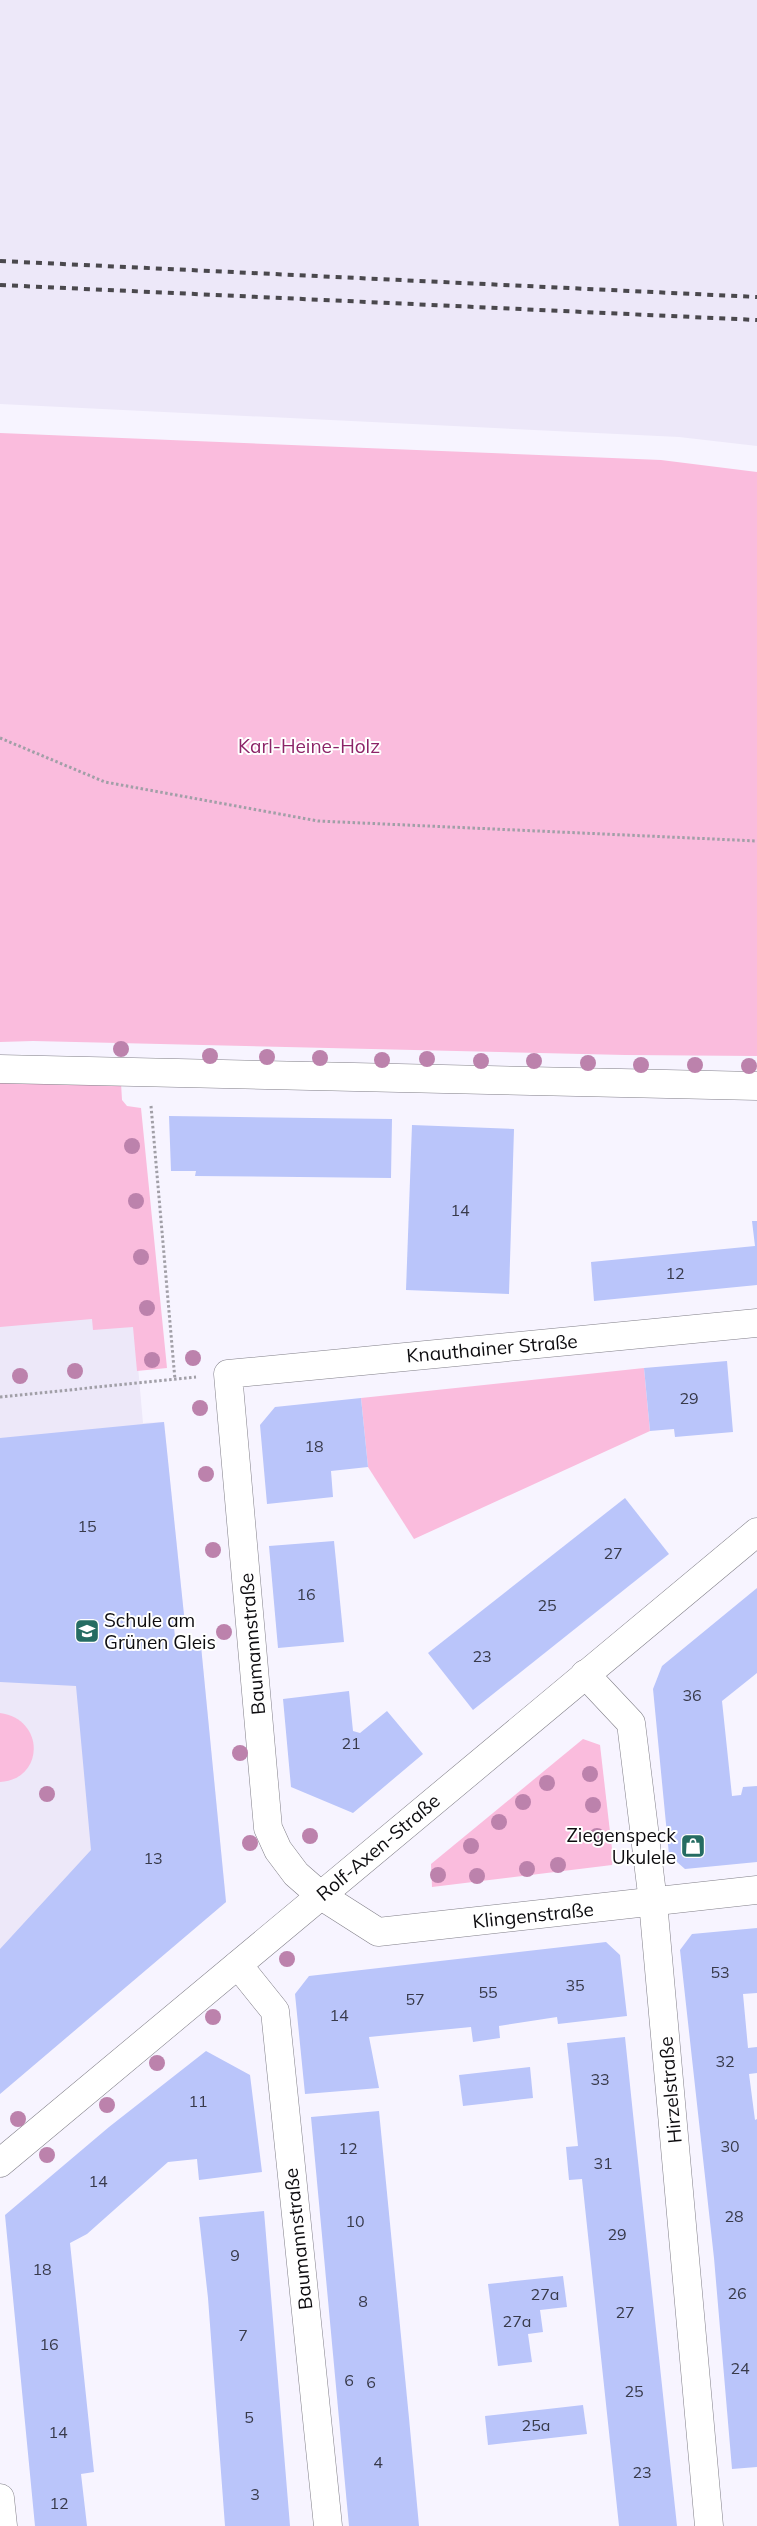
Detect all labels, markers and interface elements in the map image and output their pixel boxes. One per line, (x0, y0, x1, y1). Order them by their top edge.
park label: Karl-Heine-Holz (238, 734, 380, 758)
house number: 14 (450, 1200, 470, 1220)
house number: 12 (665, 1263, 685, 1283)
street label: Knauthainer Straße (405, 1329, 579, 1367)
house number: 29 (679, 1388, 699, 1408)
house number: 18 (304, 1436, 324, 1456)
house number: 15 (77, 1516, 97, 1536)
house number: 27 (603, 1543, 623, 1563)
street label: Baumannstraße (234, 1572, 270, 1716)
house number: 16 (296, 1584, 316, 1604)
house number: 25 (537, 1595, 557, 1615)
place label: Schule am Grünen Gleis (104, 1608, 216, 1654)
school or university icon: Schule am Grünen Gleis (74, 1618, 100, 1644)
house number: 23 (472, 1646, 492, 1666)
house number: 36 (682, 1685, 702, 1705)
house number: 21 (341, 1733, 361, 1753)
street label: Rolf-Axen-Straße (311, 1788, 445, 1906)
place label: Ziegenspeck Ukulele (567, 1823, 676, 1869)
shop icon: Ziegenspeck Ukulele (680, 1833, 706, 1859)
house number: 13 (143, 1848, 163, 1868)
street label: Klingenstraße (471, 1897, 595, 1933)
house number: 53 (710, 1962, 730, 1982)
house number: 35 (565, 1975, 585, 1995)
house number: 55 (478, 1982, 498, 2002)
house number: 57 (405, 1989, 425, 2009)
house number: 14 (329, 2005, 349, 2025)
street label: Hirzelstraße (653, 2036, 687, 2144)
house number: 32 (715, 2051, 735, 2071)
house number: 33 (590, 2069, 610, 2089)
house number: 11 (188, 2091, 208, 2111)
house number: 30 (720, 2136, 740, 2156)
house number: 12 (338, 2138, 358, 2158)
house number: 31 (593, 2153, 613, 2173)
street label: Baumannstraße (279, 2167, 317, 2311)
house number: 14 (88, 2171, 108, 2191)
house number: 28 (724, 2206, 744, 2226)
house number: 10 (345, 2211, 365, 2231)
house number: 29 (607, 2224, 627, 2244)
house number: 9 (230, 2245, 240, 2265)
house number: 18 (32, 2259, 52, 2279)
house number: 26 (727, 2283, 747, 2303)
house number: 27a (531, 2284, 559, 2304)
house number: 8 (358, 2291, 368, 2311)
house number: 27 (615, 2302, 635, 2322)
house number: 27a (503, 2311, 531, 2331)
house number: 7 (238, 2325, 248, 2345)
house number: 16 (39, 2334, 59, 2354)
house number: 24 (730, 2358, 750, 2378)
house number: 6 (344, 2370, 354, 2390)
house number: 6 (366, 2372, 376, 2392)
house number: 25 (624, 2381, 644, 2401)
house number: 5 (244, 2407, 254, 2427)
house number: 25a (522, 2415, 550, 2435)
house number: 14 (48, 2422, 68, 2442)
house number: 4 (373, 2452, 383, 2472)
house number: 23 (632, 2462, 652, 2482)
house number: 3 (250, 2484, 260, 2504)
house number: 12 (49, 2493, 69, 2513)

